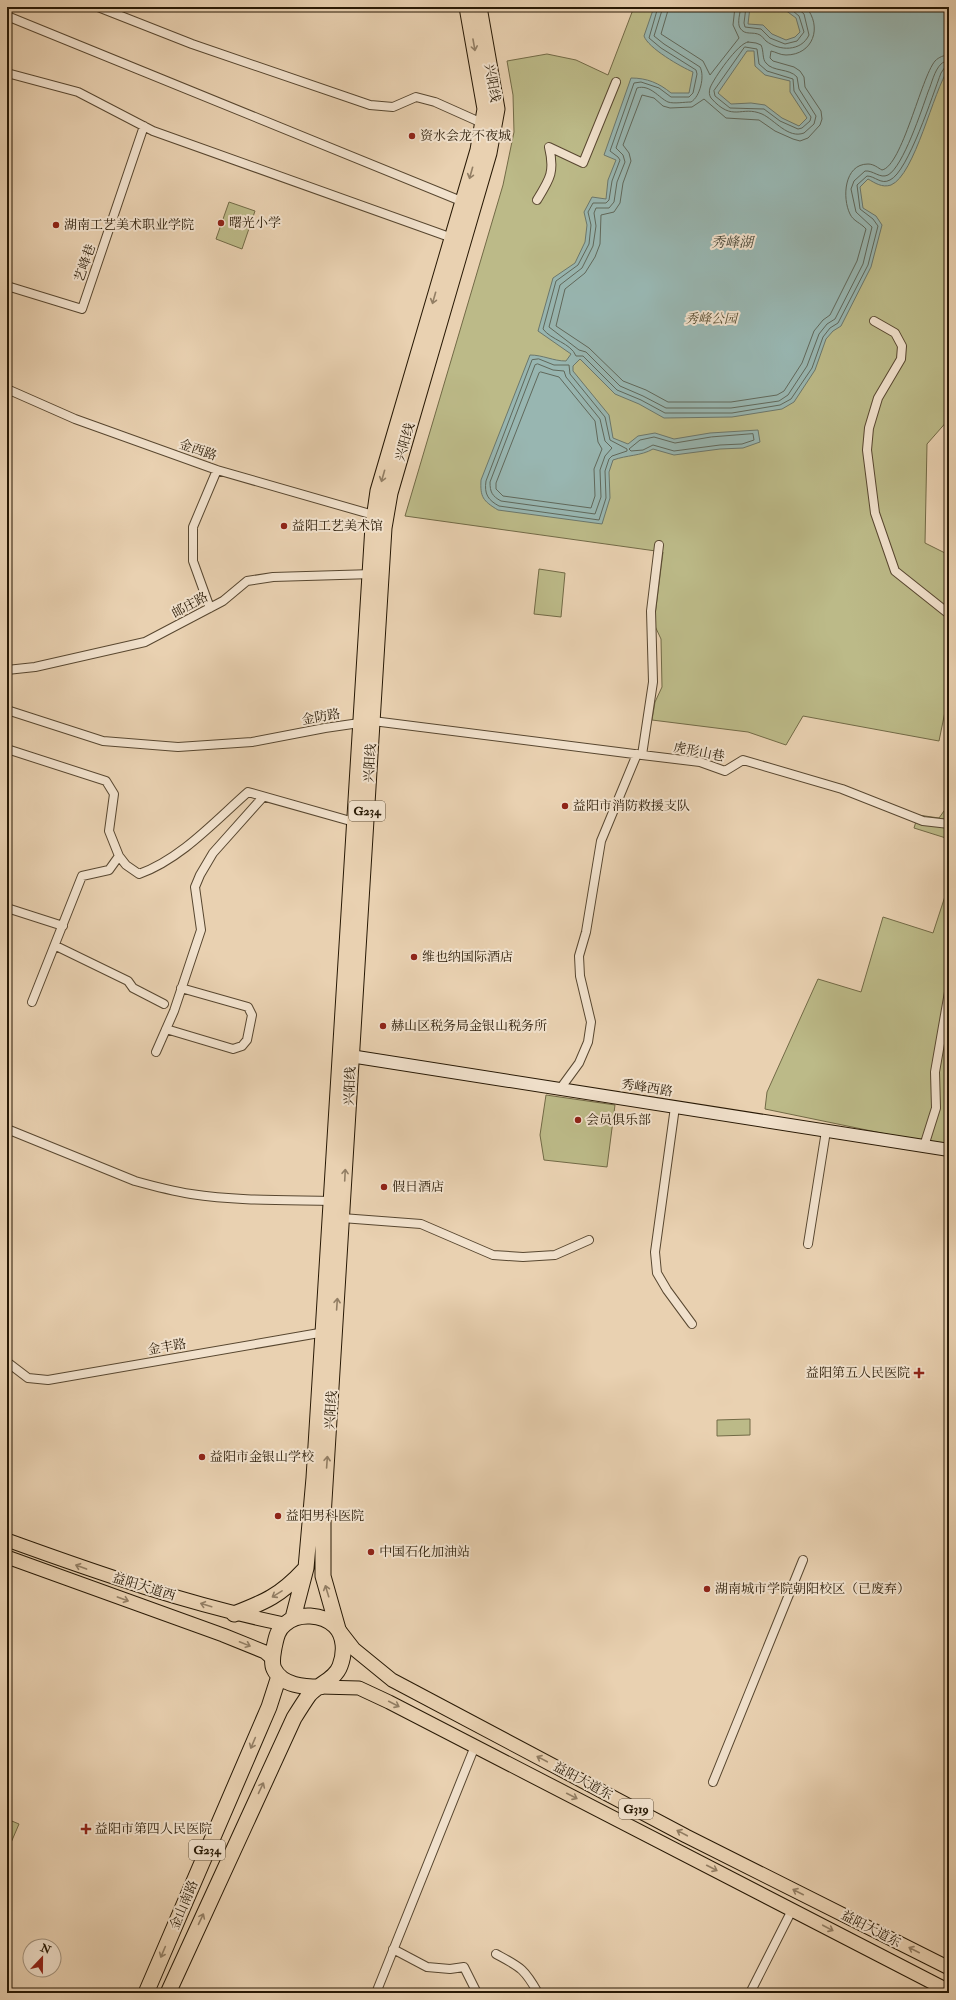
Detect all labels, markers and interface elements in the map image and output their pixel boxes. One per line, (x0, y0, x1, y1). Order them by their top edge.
one-way arrow (470, 39, 478, 52)
street label: 兴阳线 (481, 62, 503, 104)
place label: 资水会龙不夜城 (420, 128, 511, 144)
marker: 资水会龙不夜城 (407, 131, 417, 141)
one-way arrow (467, 166, 474, 179)
place label: 曙光小学 (229, 215, 281, 231)
place label: 湖南工艺美术职业学院 (64, 217, 194, 233)
marker: 曙光小学 (216, 218, 226, 228)
marker: 湖南工艺美术职业学院 (51, 220, 61, 230)
water label: 秀峰湖 (711, 234, 756, 251)
street label: 艺峰巷 (71, 242, 99, 284)
one-way arrow (430, 291, 437, 304)
park label: 秀峰公园 (685, 311, 739, 327)
street label: 兴阳线 (392, 421, 418, 463)
street label: 金西路 (177, 436, 219, 464)
one-way arrow (378, 470, 386, 483)
place label: 益阳工艺美术馆 (292, 518, 383, 534)
marker: 益阳工艺美术馆 (279, 521, 289, 531)
street label: 邮庄路 (169, 589, 211, 621)
street label: 金防路 (300, 706, 342, 728)
street label: 虎形山巷 (672, 739, 726, 765)
street label: 兴阳线 (361, 743, 379, 783)
place label: 益阳市消防救援支队 (573, 798, 690, 814)
road number: G234 (349, 801, 385, 821)
marker: 益阳市消防救援支队 (560, 801, 570, 811)
place label: 维也纳国际酒店 (422, 949, 513, 965)
marker: 维也纳国际酒店 (409, 952, 419, 962)
place label: 赫山区税务局金银山税务所 (391, 1018, 547, 1034)
marker: 赫山区税务局金银山税务所 (378, 1021, 388, 1031)
street label: 兴阳线 (341, 1066, 359, 1106)
street label: 秀峰西路 (620, 1076, 674, 1100)
place label: 会员俱乐部 (586, 1112, 651, 1128)
marker: 会员俱乐部 (573, 1115, 583, 1125)
one-way arrow (341, 1169, 349, 1182)
place label: 假日酒店 (392, 1179, 444, 1195)
marker: 假日酒店 (379, 1182, 389, 1192)
one-way arrow (334, 1298, 341, 1311)
street label: 金丰路 (146, 1336, 188, 1358)
place label: 益阳第五人民医院 (806, 1365, 910, 1381)
marker: 益阳第五人民医院 (913, 1367, 925, 1379)
street label: 兴阳线 (322, 1390, 340, 1430)
place label: 益阳市金银山学校 (210, 1449, 314, 1465)
marker: 益阳市金银山学校 (197, 1452, 207, 1462)
one-way arrow (324, 1456, 331, 1469)
place label: 益阳男科医院 (286, 1508, 364, 1524)
marker: 益阳男科医院 (273, 1511, 283, 1521)
place label: 中国石化加油站 (379, 1544, 470, 1560)
marker: 中国石化加油站 (366, 1547, 376, 1557)
one-way arrow (76, 1562, 88, 1570)
street label: 益阳大道西 (111, 1570, 177, 1604)
place label: 湖南城市学院朝阳校区（已废弃） (715, 1581, 910, 1597)
marker: 湖南城市学院朝阳校区（已废弃） (702, 1584, 712, 1594)
one-way arrow (323, 1585, 330, 1598)
one-way arrow (271, 1591, 283, 1599)
one-way arrow (116, 1595, 128, 1603)
one-way arrow (199, 1601, 212, 1608)
one-way arrow (238, 1641, 250, 1648)
one-way arrow (388, 1701, 400, 1708)
one-way arrow (249, 1736, 257, 1748)
one-way arrow (537, 1755, 549, 1763)
street label: 益阳大道东 (551, 1759, 615, 1803)
one-way arrow (258, 1783, 266, 1795)
one-way arrow (565, 1793, 577, 1800)
road number: G319 (619, 1799, 653, 1819)
place label: 益阳市第四人民医院 (95, 1821, 212, 1837)
marker: 益阳市第四人民医院 (80, 1823, 92, 1835)
one-way arrow (676, 1829, 688, 1837)
road number: G234 (189, 1840, 225, 1860)
one-way arrow (706, 1865, 718, 1873)
street label: 金山南路 (166, 1878, 202, 1932)
one-way arrow (792, 1888, 804, 1895)
street label: 益阳大道东 (838, 1907, 904, 1951)
one-way arrow (198, 1913, 205, 1925)
one-way arrow (821, 1925, 833, 1932)
north arrow (22, 1938, 62, 1978)
text: N (38, 1941, 54, 1957)
one-way arrow (159, 1946, 167, 1958)
one-way arrow (908, 1946, 920, 1954)

